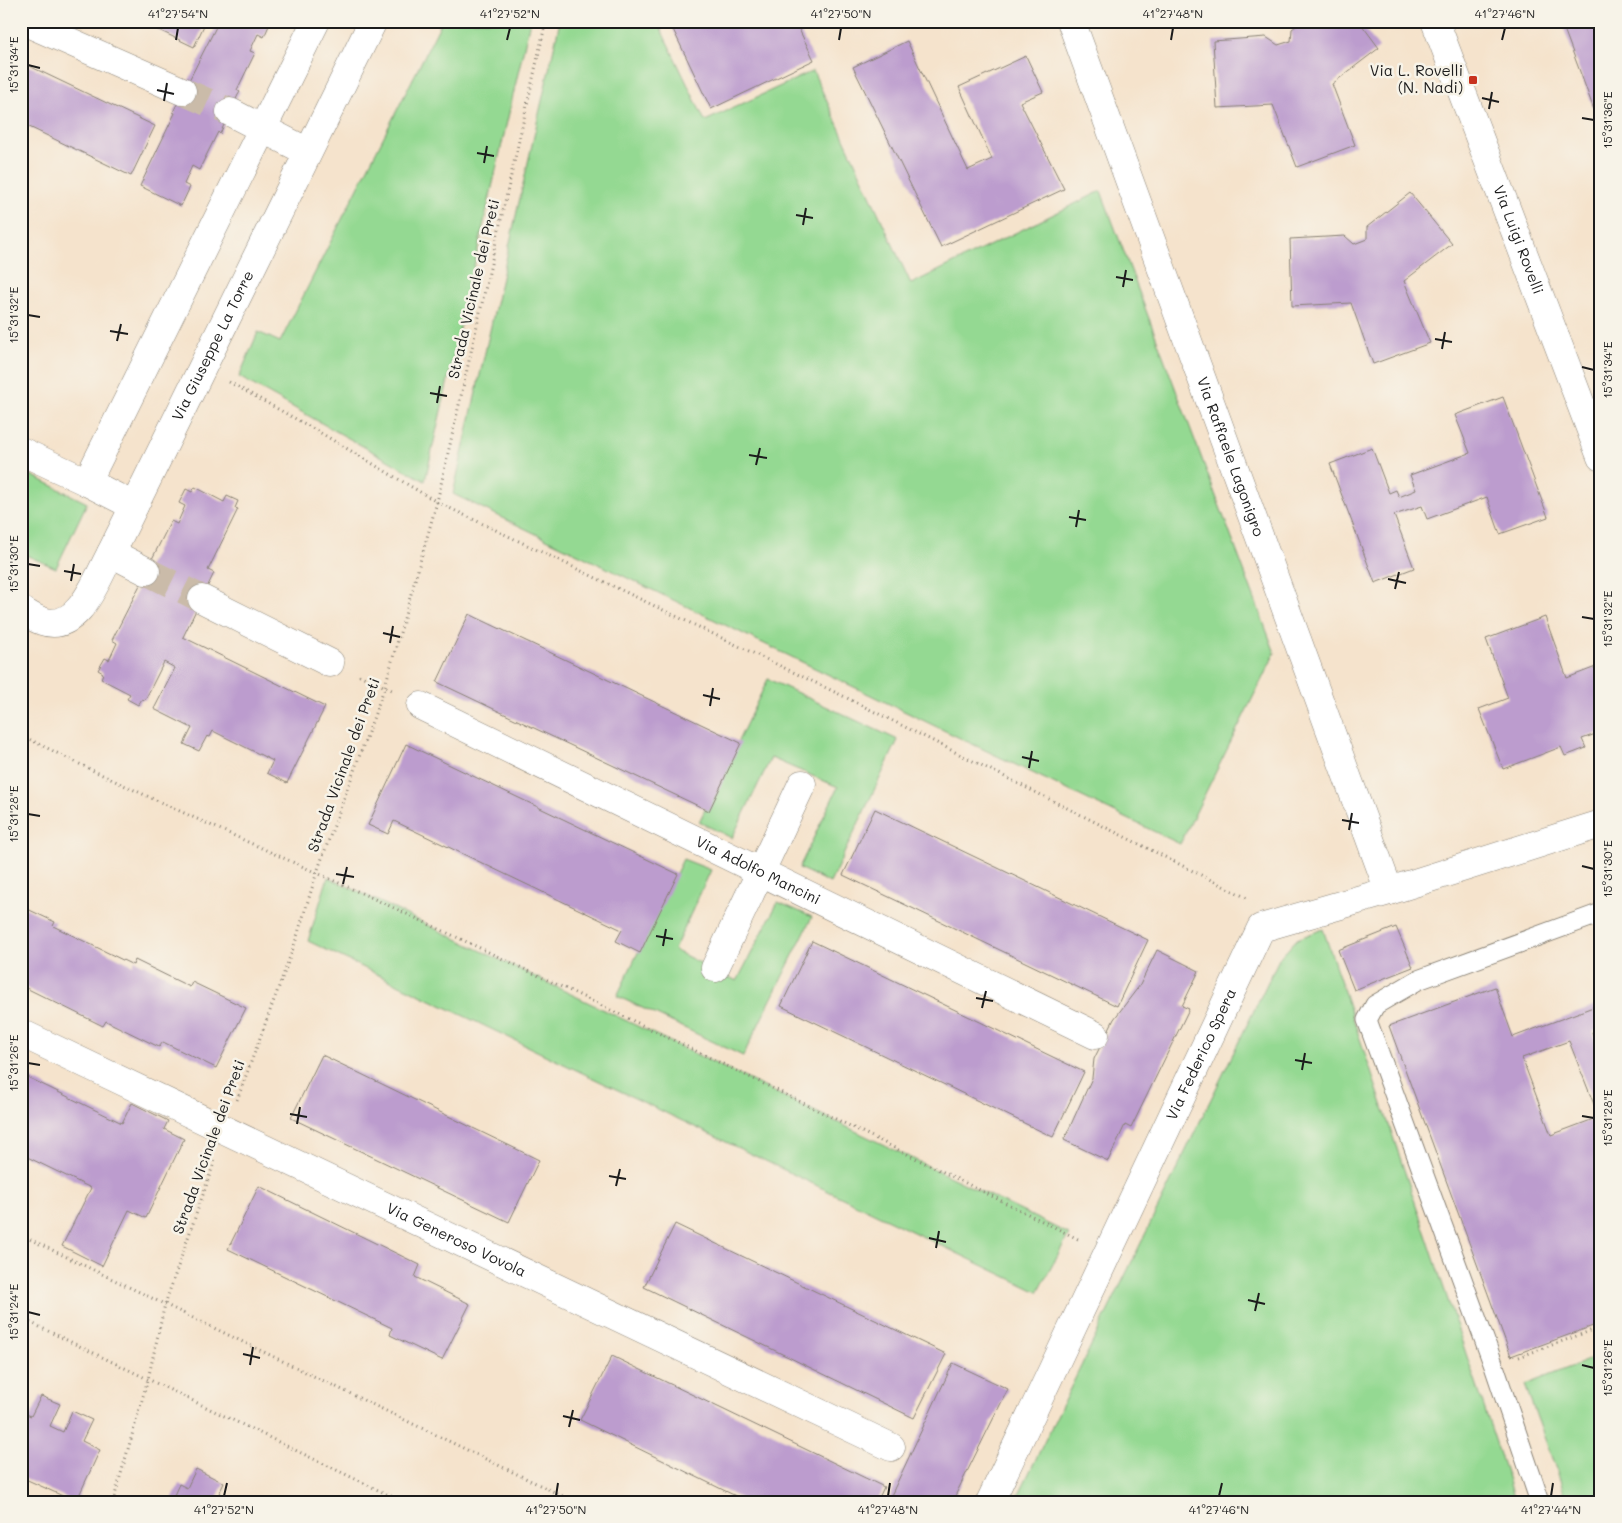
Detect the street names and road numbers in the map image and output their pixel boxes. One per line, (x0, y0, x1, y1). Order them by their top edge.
street label: Via Luigi Rovelli (1489, 182, 1549, 297)
street label: Strada Vicinale dei Preti (443, 197, 503, 381)
street label: Via Giuseppe La Torre (167, 267, 258, 424)
street label: Via Raffaele Lagonigro (1193, 374, 1270, 539)
street label: Strada Vicinale dei Preti (302, 675, 384, 855)
street label: Via Adolfo Mancini (693, 831, 824, 909)
street label: Via Federico Spera (1161, 985, 1240, 1123)
street label: Strada Vicinale dei Preti (167, 1057, 249, 1237)
street label: Via Generoso Vovola (384, 1197, 530, 1281)

